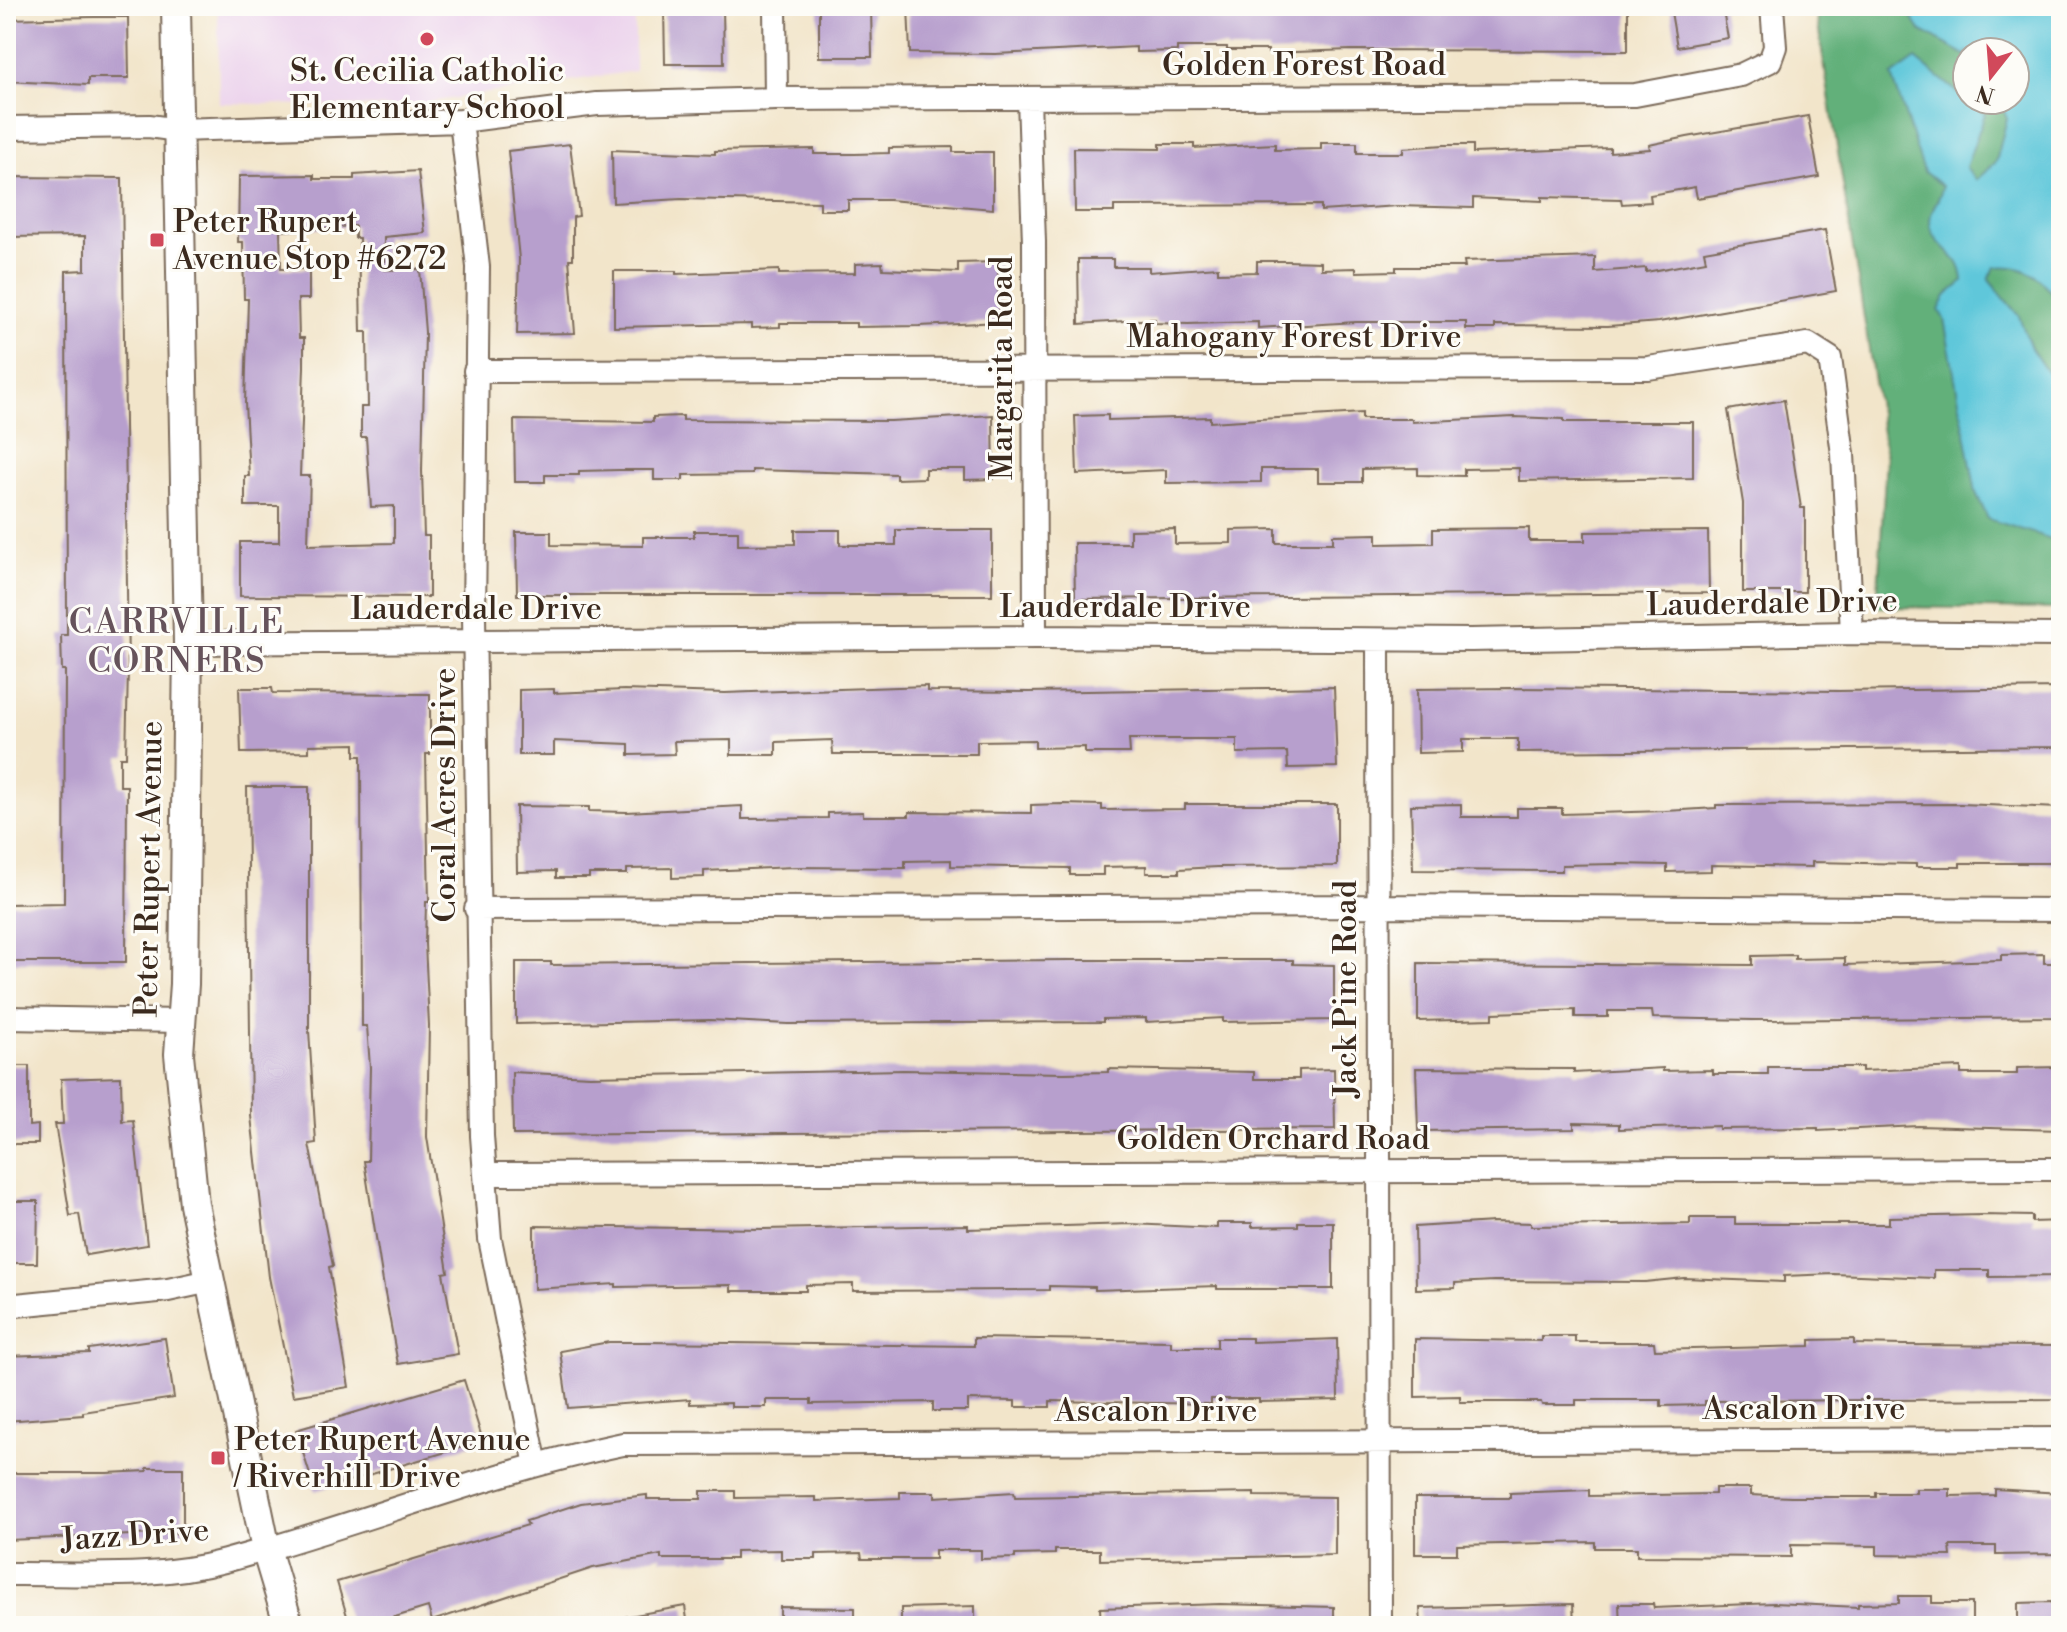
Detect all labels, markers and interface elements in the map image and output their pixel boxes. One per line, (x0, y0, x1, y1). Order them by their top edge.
marker: St. Cecilia Catholic Elementary School (418, 30, 436, 48)
north arrow (1951, 36, 2031, 116)
street label: Golden Forest Road (1162, 45, 1446, 85)
place label: St. Cecilia Catholic Elementary School (290, 51, 565, 128)
text: N (1973, 78, 1998, 109)
place label: Peter Rupert Avenue Stop #6272 (172, 202, 446, 279)
marker: Peter Rupert Avenue Stop #6272 (148, 231, 166, 249)
street label: Margarita Road (982, 256, 1022, 480)
street label: Mahogany Forest Drive (1126, 317, 1462, 357)
street label: Lauderdale Drive (1646, 581, 1898, 625)
street label: Lauderdale Drive (999, 587, 1251, 627)
street label: Lauderdale Drive (350, 589, 602, 629)
district label: CARRVILLE CORNERS (69, 602, 285, 683)
street label: Coral Acres Drive (425, 668, 465, 922)
street label: Peter Rupert Avenue (126, 720, 172, 1018)
street label: Jack Pine Road (1326, 880, 1366, 1099)
street label: Golden Orchard Road (1116, 1119, 1430, 1159)
street label: Ascalon Drive (1702, 1389, 1905, 1429)
street label: Ascalon Drive (1054, 1391, 1257, 1431)
place label: Peter Rupert Avenue / Riverhill Drive (233, 1420, 531, 1497)
marker: Peter Rupert Avenue / Riverhill Drive (209, 1449, 227, 1467)
street label: Jazz Drive (59, 1510, 210, 1560)

